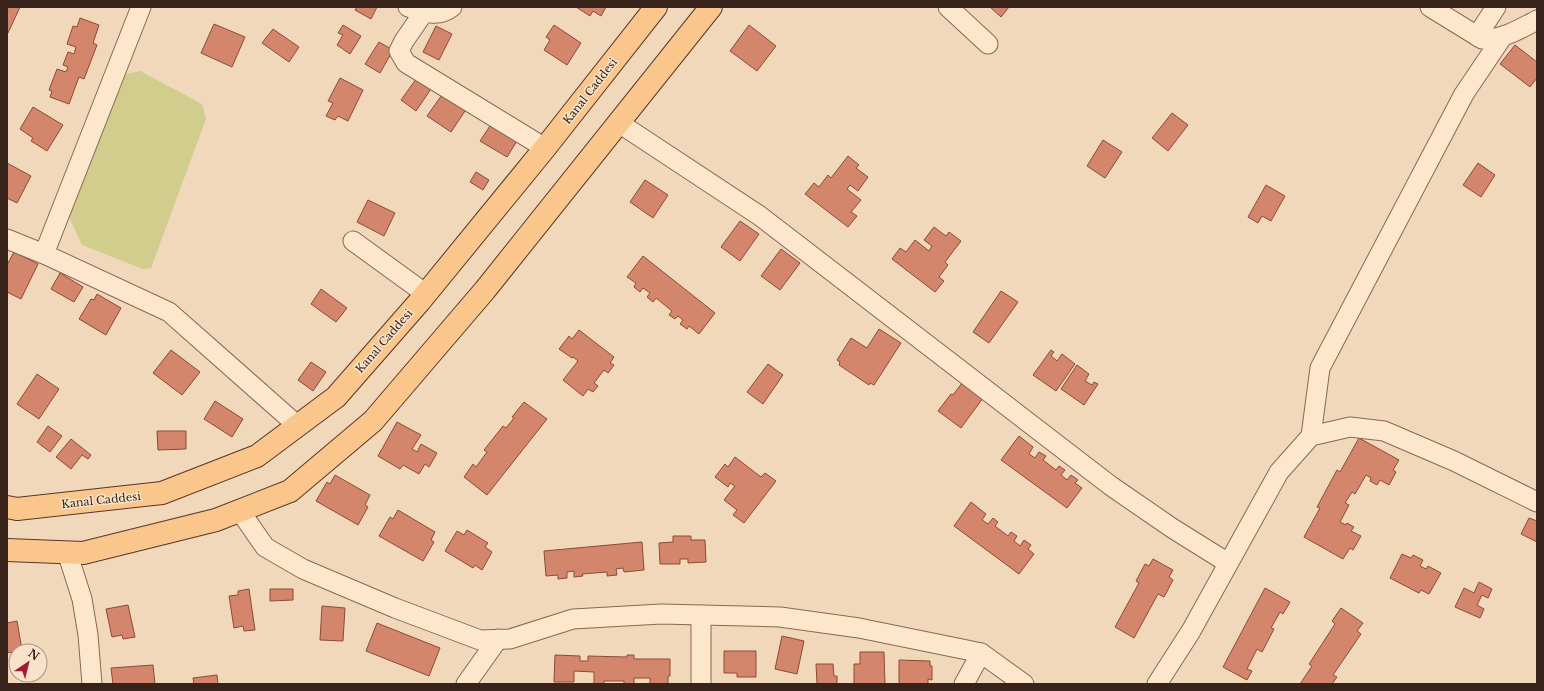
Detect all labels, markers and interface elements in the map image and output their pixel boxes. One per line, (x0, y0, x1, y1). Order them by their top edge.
street label: Kanal Caddesi (560, 55, 620, 127)
street label: Kanal Caddesi (353, 306, 416, 376)
street label: Kanal Caddesi (61, 489, 142, 511)
north arrow (8, 643, 48, 683)
text: N (25, 646, 43, 664)

